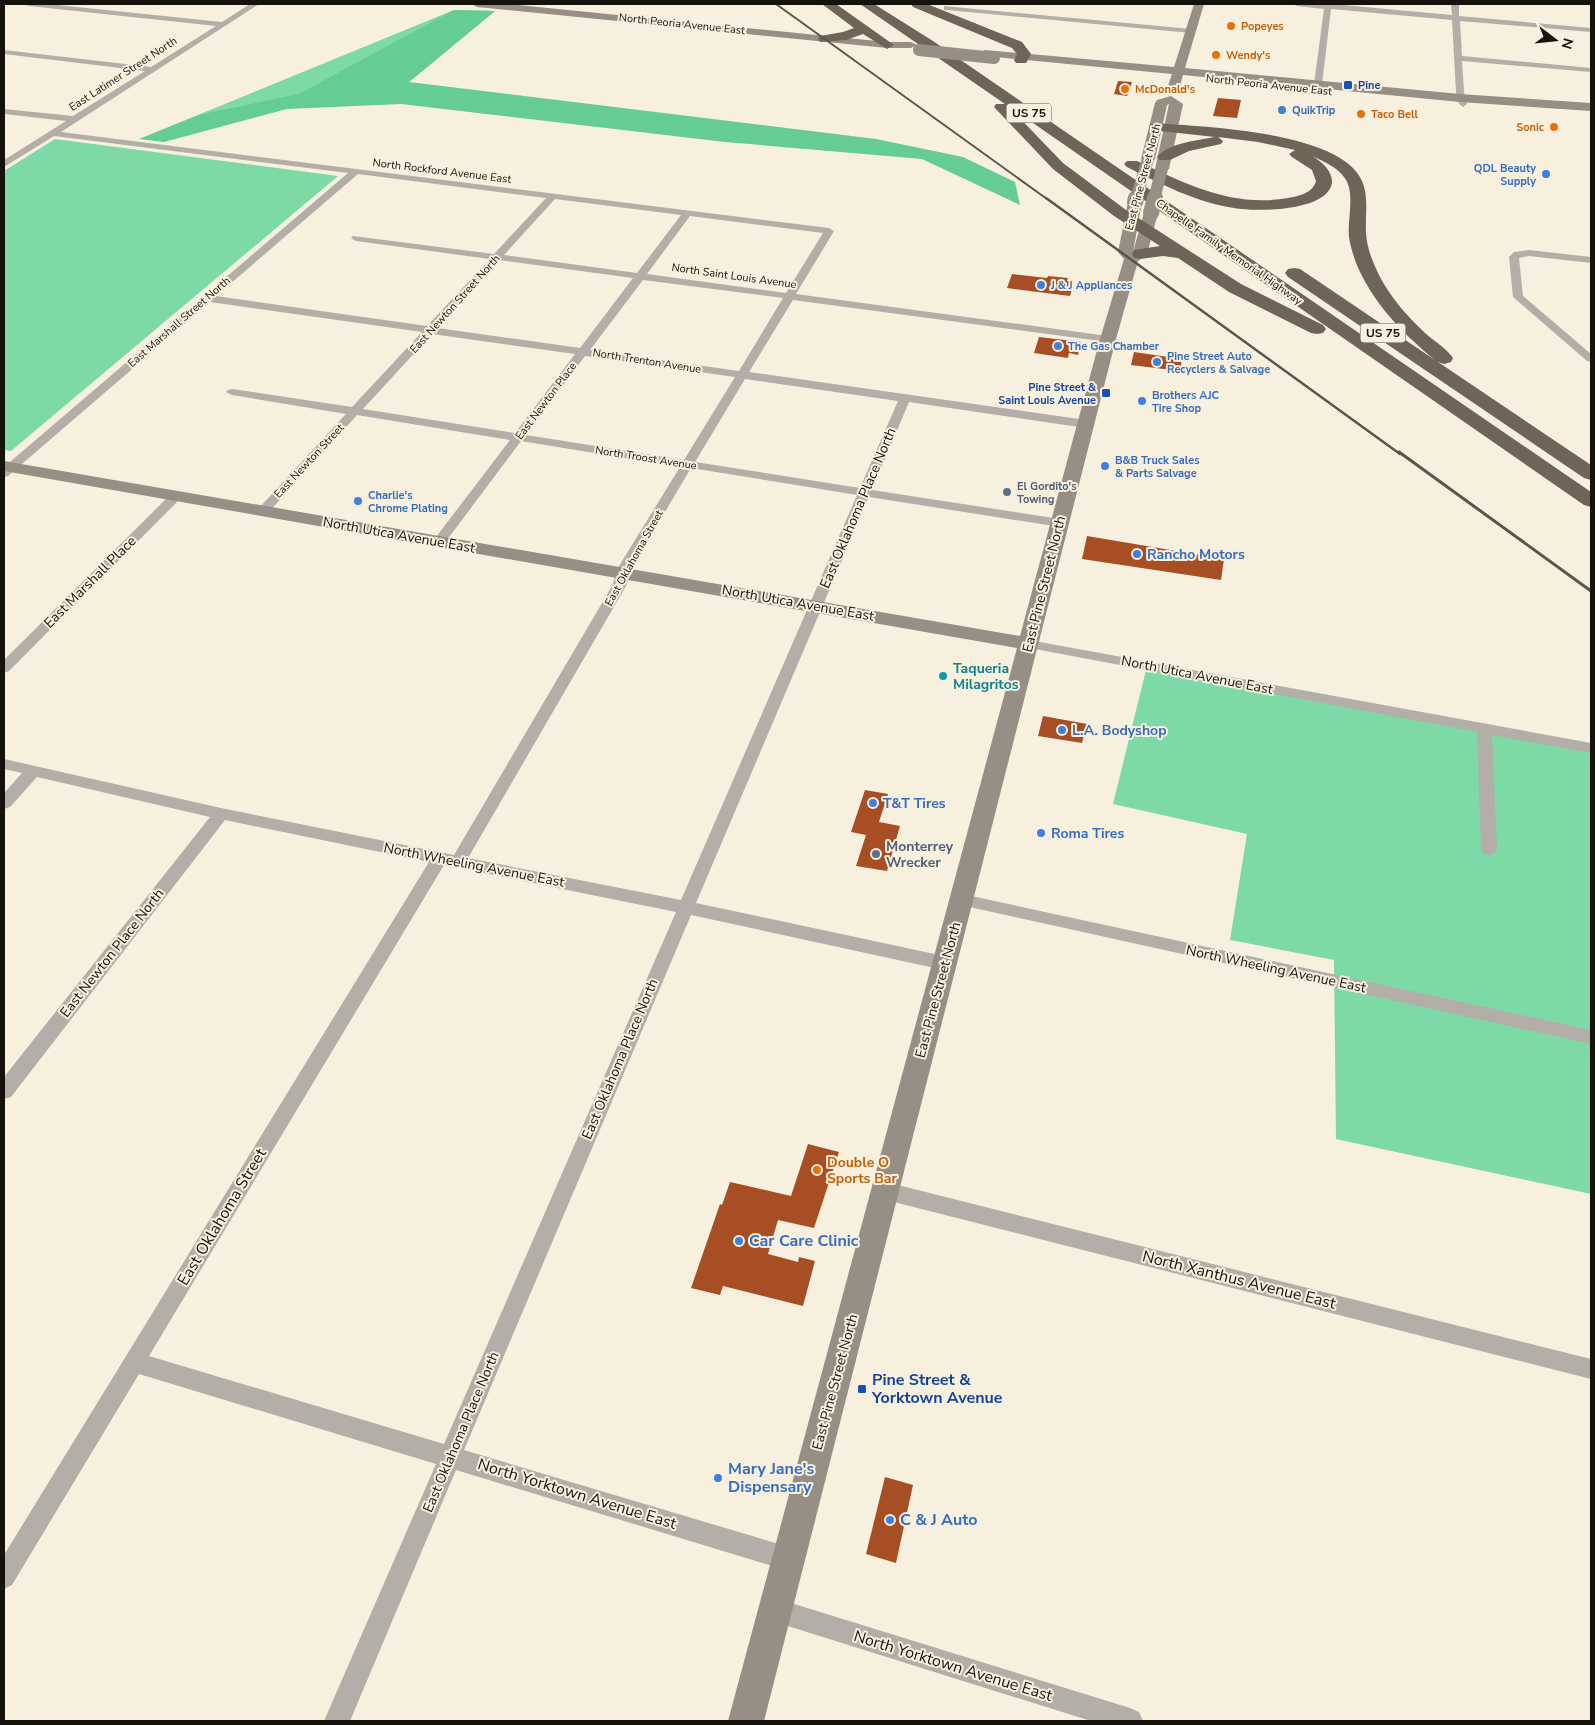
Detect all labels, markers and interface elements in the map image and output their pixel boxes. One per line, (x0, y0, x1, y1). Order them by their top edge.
street label: North Peoria Avenue East (618, 10, 746, 38)
north arrow (1530, 15, 1580, 65)
place label: Popeyes (1241, 19, 1284, 34)
marker: Popeyes (1225, 20, 1237, 32)
street label: East Latimer Street North (66, 33, 180, 115)
text: N (1556, 36, 1578, 51)
place label: Wendy's (1226, 48, 1270, 63)
marker: Wendy's (1210, 49, 1222, 61)
street label: North Peoria Avenue East (1205, 71, 1333, 99)
place label: Pine (1358, 78, 1380, 93)
marker: Pine (1342, 79, 1354, 91)
place label: McDonald's (1135, 82, 1195, 97)
marker: McDonald's (1119, 83, 1131, 95)
place label: QuikTrip (1292, 103, 1336, 118)
road number: US 75 (1006, 104, 1052, 122)
marker: QuikTrip (1276, 104, 1288, 116)
place label: Taco Bell (1371, 107, 1418, 122)
marker: Taco Bell (1355, 108, 1367, 120)
place label: Sonic (1516, 120, 1545, 135)
marker: Sonic (1548, 121, 1560, 133)
street label: East Pine Street North (1122, 122, 1164, 232)
street label: North Rockford Avenue East (372, 155, 512, 187)
place label: QDL Beauty Supply (1474, 161, 1536, 189)
marker: QDL Beauty Supply (1540, 168, 1552, 180)
street label: Chapelle Family Memorial Highway (1153, 196, 1305, 309)
street label: East Newton Street North (407, 252, 503, 356)
street label: North Saint Louis Avenue (671, 260, 797, 292)
street label: East Marshall Street North (125, 273, 233, 371)
place label: J & J Appliances (1050, 278, 1132, 293)
marker: J & J Appliances (1035, 279, 1047, 291)
road number: US 75 (1360, 323, 1406, 342)
place label: The Gas Chamber (1068, 339, 1160, 354)
marker: The Gas Chamber (1052, 340, 1064, 352)
street label: North Trenton Avenue (592, 345, 702, 377)
place label: Pine Street Auto Recyclers & Salvage (1167, 349, 1270, 377)
marker: Pine Street Auto Recyclers & Salvage (1151, 356, 1163, 368)
street label: East Newton Place (512, 359, 580, 443)
place label: Pine Street & Saint Louis Avenue (998, 380, 1097, 408)
marker: Pine Street & Saint Louis Avenue (1100, 387, 1112, 399)
place label: Brothers AJC Tire Shop (1152, 388, 1220, 416)
marker: Brothers AJC Tire Shop (1136, 395, 1148, 407)
street label: East Newton Street (271, 421, 347, 501)
street label: East Oklahoma Place North (815, 425, 901, 591)
street label: North Troost Avenue (594, 443, 698, 473)
place label: B&B Truck Sales & Parts Salvage (1115, 453, 1200, 481)
marker: B&B Truck Sales & Parts Salvage (1099, 460, 1111, 472)
place label: El Gordito's Towing (1017, 479, 1077, 507)
marker: El Gordito's Towing (1001, 486, 1013, 498)
place label: Charlie's Chrome Plating (368, 488, 448, 516)
marker: Charlie's Chrome Plating (352, 495, 364, 507)
street label: East Oklahoma Street (601, 507, 667, 609)
street label: North Utica Avenue East (321, 512, 477, 558)
street label: East Pine Street North (1018, 514, 1070, 654)
street label: East Marshall Place (40, 532, 140, 632)
place label: Rancho Motors (1147, 545, 1245, 564)
marker: Rancho Motors (1131, 548, 1143, 560)
street label: North Utica Avenue East (720, 580, 876, 626)
street label: North Utica Avenue East (1120, 651, 1275, 699)
place label: Taqueria Milagritos (953, 659, 1019, 694)
marker: Taqueria Milagritos (937, 670, 949, 682)
place label: L.A. Bodyshop (1072, 721, 1167, 740)
marker: L.A. Bodyshop (1056, 724, 1068, 736)
place label: T&T Tires (883, 794, 946, 813)
marker: T&T Tires (867, 797, 879, 809)
place label: Roma Tires (1051, 824, 1124, 843)
marker: Roma Tires (1035, 827, 1047, 839)
place label: Monterrey Wrecker (886, 837, 954, 872)
street label: North Wheeling Avenue East (382, 838, 566, 892)
marker: Monterrey Wrecker (870, 848, 882, 860)
street label: East Newton Place North (56, 885, 168, 1021)
street label: East Pine Street North (911, 920, 965, 1060)
street label: North Wheeling Avenue East (1184, 941, 1368, 997)
street label: East Oklahoma Place North (577, 976, 663, 1142)
street label: East Oklahoma Street (172, 1144, 272, 1290)
place label: Double O Sports Bar (827, 1153, 897, 1188)
marker: Double O Sports Bar (811, 1164, 823, 1176)
place label: Car Care Clinic (749, 1230, 859, 1252)
marker: Car Care Clinic (733, 1235, 745, 1247)
street label: North Xanthus Avenue East (1140, 1245, 1338, 1315)
street label: East Pine Street North (808, 1312, 862, 1452)
street label: East Oklahoma Place North (418, 1349, 504, 1515)
place label: Pine Street & Yorktown Avenue (871, 1369, 1003, 1409)
marker: Pine Street & Yorktown Avenue (856, 1383, 868, 1395)
street label: North Yorktown Avenue East (475, 1453, 679, 1535)
place label: Mary Jane's Dispensary (728, 1458, 814, 1498)
marker: Mary Jane's Dispensary (712, 1472, 724, 1484)
place label: C & J Auto (900, 1509, 978, 1531)
marker: C & J Auto (884, 1514, 896, 1526)
street label: North Yorktown Avenue East (851, 1625, 1055, 1707)

